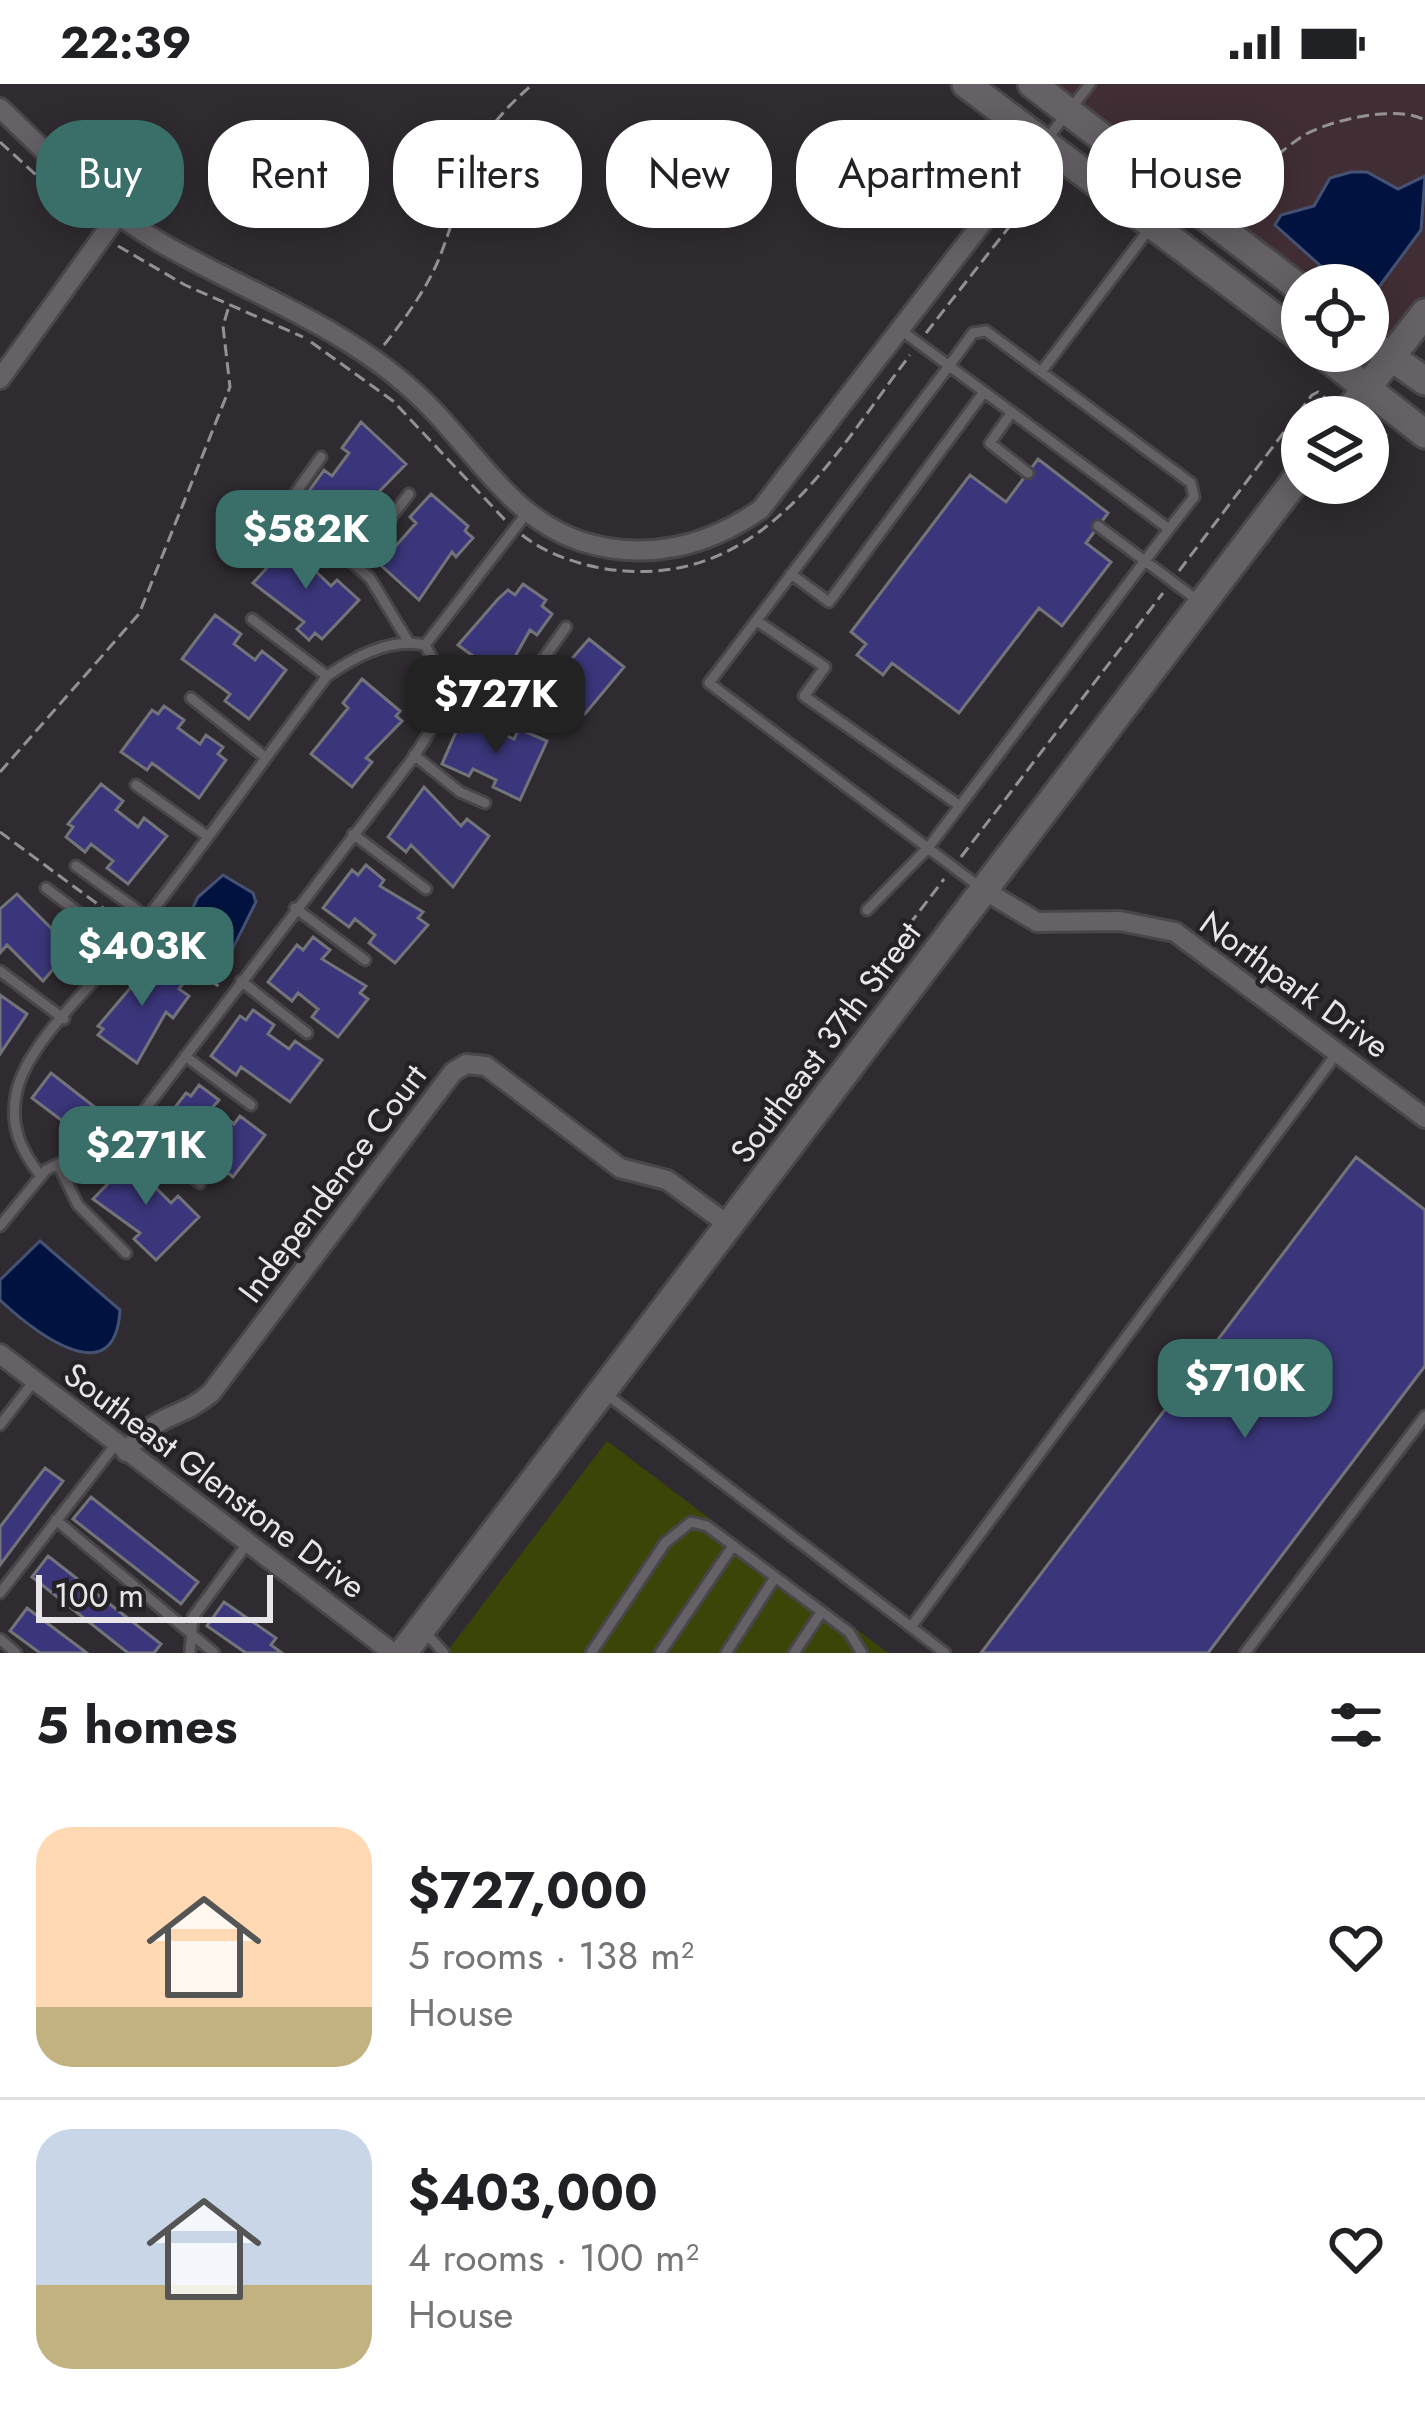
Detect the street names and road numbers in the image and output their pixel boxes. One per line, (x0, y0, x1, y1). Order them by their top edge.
street label: Northpark Drive (1190, 900, 1399, 1069)
street label: Southeast 37th Street (719, 912, 932, 1173)
street label: Independence Court (227, 1054, 438, 1312)
street label: Southeast Glenstone Drive (54, 1351, 375, 1610)

